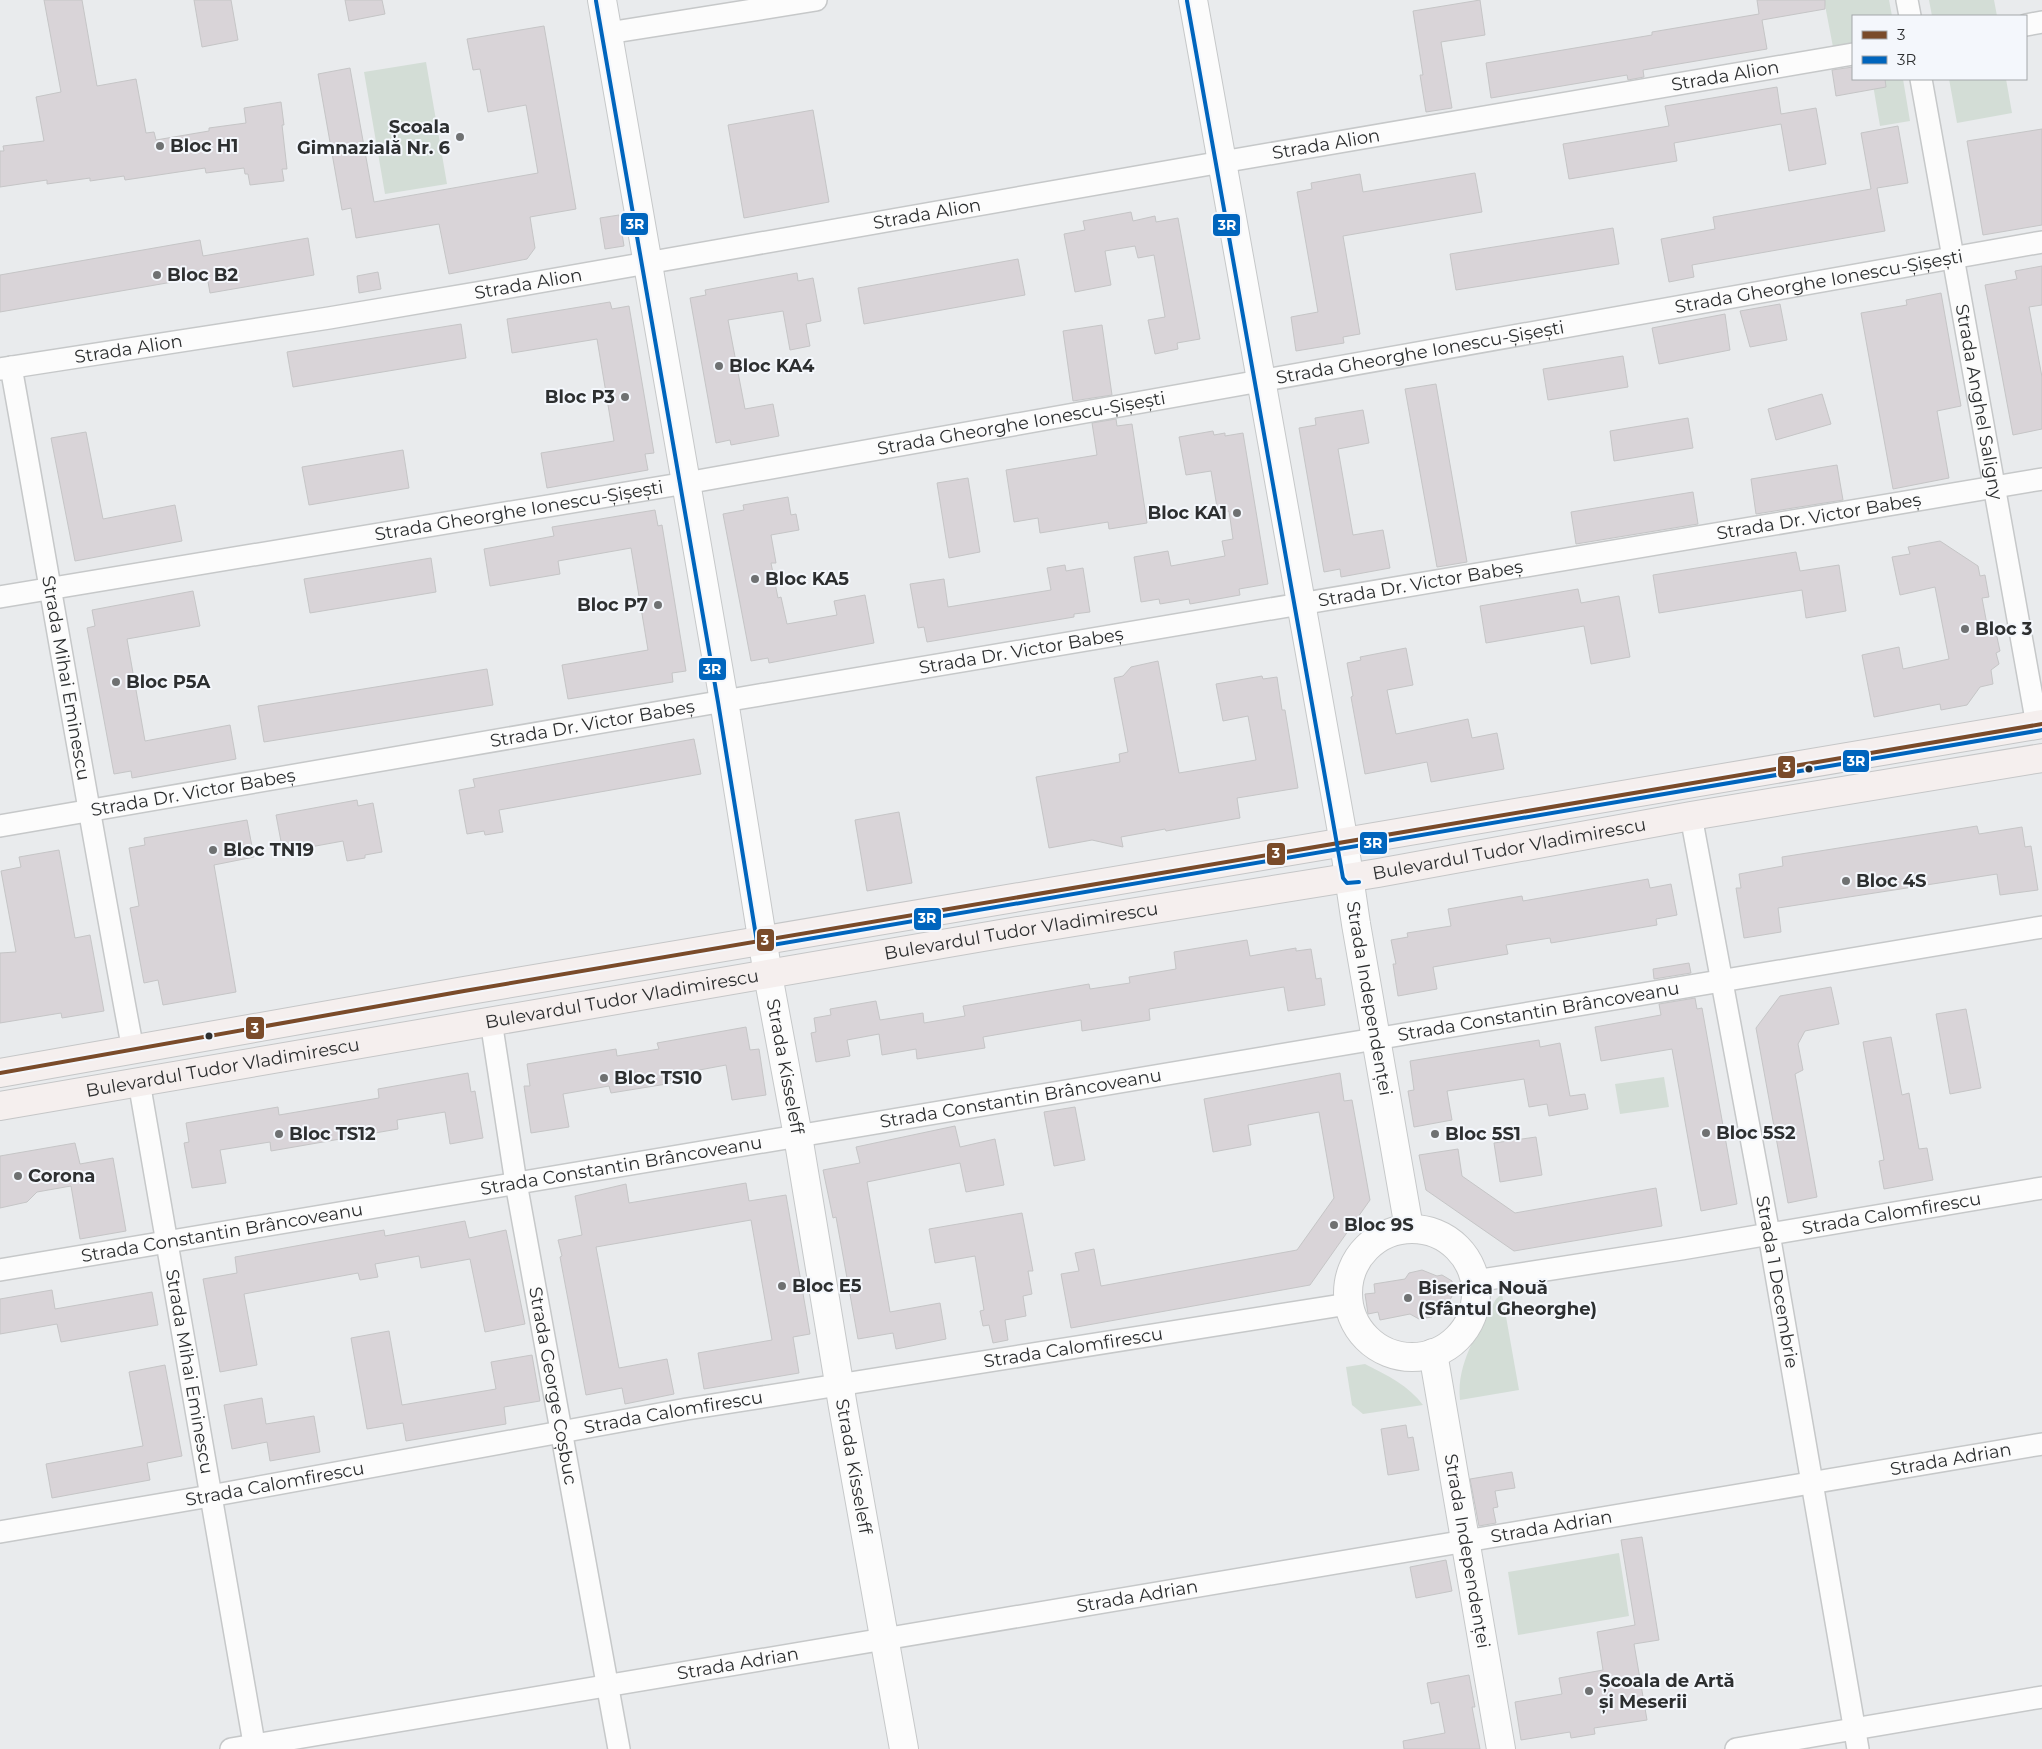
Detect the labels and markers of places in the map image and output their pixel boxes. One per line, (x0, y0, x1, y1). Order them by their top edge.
place label: Școala Gimnazială Nr. 6 (297, 116, 451, 159)
marker: Școala Gimnazială Nr. 6 (454, 131, 466, 143)
place label: Bloc H1 (170, 135, 238, 157)
marker: Bloc H1 (154, 140, 166, 152)
place label: Bloc B2 (167, 264, 238, 286)
marker: Bloc B2 (151, 269, 163, 281)
place label: Bloc KA4 (729, 355, 815, 377)
marker: Bloc KA4 (713, 360, 725, 372)
place label: Bloc P3 (545, 386, 615, 408)
marker: Bloc P3 (619, 391, 631, 403)
place label: Bloc KA1 (1147, 502, 1227, 524)
marker: Bloc KA1 (1231, 507, 1243, 519)
place label: Bloc KA5 (765, 568, 849, 590)
marker: Bloc KA5 (749, 573, 761, 585)
place label: Bloc P7 (577, 594, 648, 616)
marker: Bloc P7 (652, 599, 664, 611)
place label: Bloc 3 (1975, 618, 2033, 640)
marker: Bloc 3 (1959, 623, 1971, 635)
place label: Bloc P5A (126, 671, 210, 693)
marker: Bloc P5A (110, 676, 122, 688)
unlabelled marker (1804, 764, 1814, 774)
place label: Bloc TN19 (223, 839, 314, 861)
marker: Bloc TN19 (207, 844, 219, 856)
place label: Bloc 4S (1856, 870, 1927, 892)
marker: Bloc 4S (1840, 875, 1852, 887)
unlabelled marker (204, 1031, 214, 1041)
place label: Bloc TS10 (614, 1067, 702, 1089)
marker: Bloc TS10 (598, 1072, 610, 1084)
place label: Bloc 5S2 (1716, 1122, 1796, 1144)
place label: Bloc TS12 (289, 1123, 376, 1145)
place label: Bloc 5S1 (1445, 1123, 1521, 1145)
marker: Bloc 5S2 (1700, 1127, 1712, 1139)
marker: Bloc TS12 (273, 1128, 285, 1140)
marker: Bloc 5S1 (1429, 1128, 1441, 1140)
place label: Corona (28, 1165, 95, 1187)
marker: Corona (12, 1170, 24, 1182)
place label: Bloc 9S (1344, 1214, 1414, 1236)
marker: Bloc 9S (1328, 1219, 1340, 1231)
place label: Bloc E5 (792, 1275, 862, 1297)
place label: Biserica Nouă (Sfântul Gheorghe) (1418, 1277, 1597, 1320)
marker: Bloc E5 (776, 1280, 788, 1292)
marker: Biserica Nouă (Sfântul Gheorghe) (1402, 1292, 1414, 1304)
place label: Școala de Artă și Meserii (1599, 1670, 1735, 1714)
marker: Școala de Artă și Meserii (1583, 1685, 1595, 1697)

